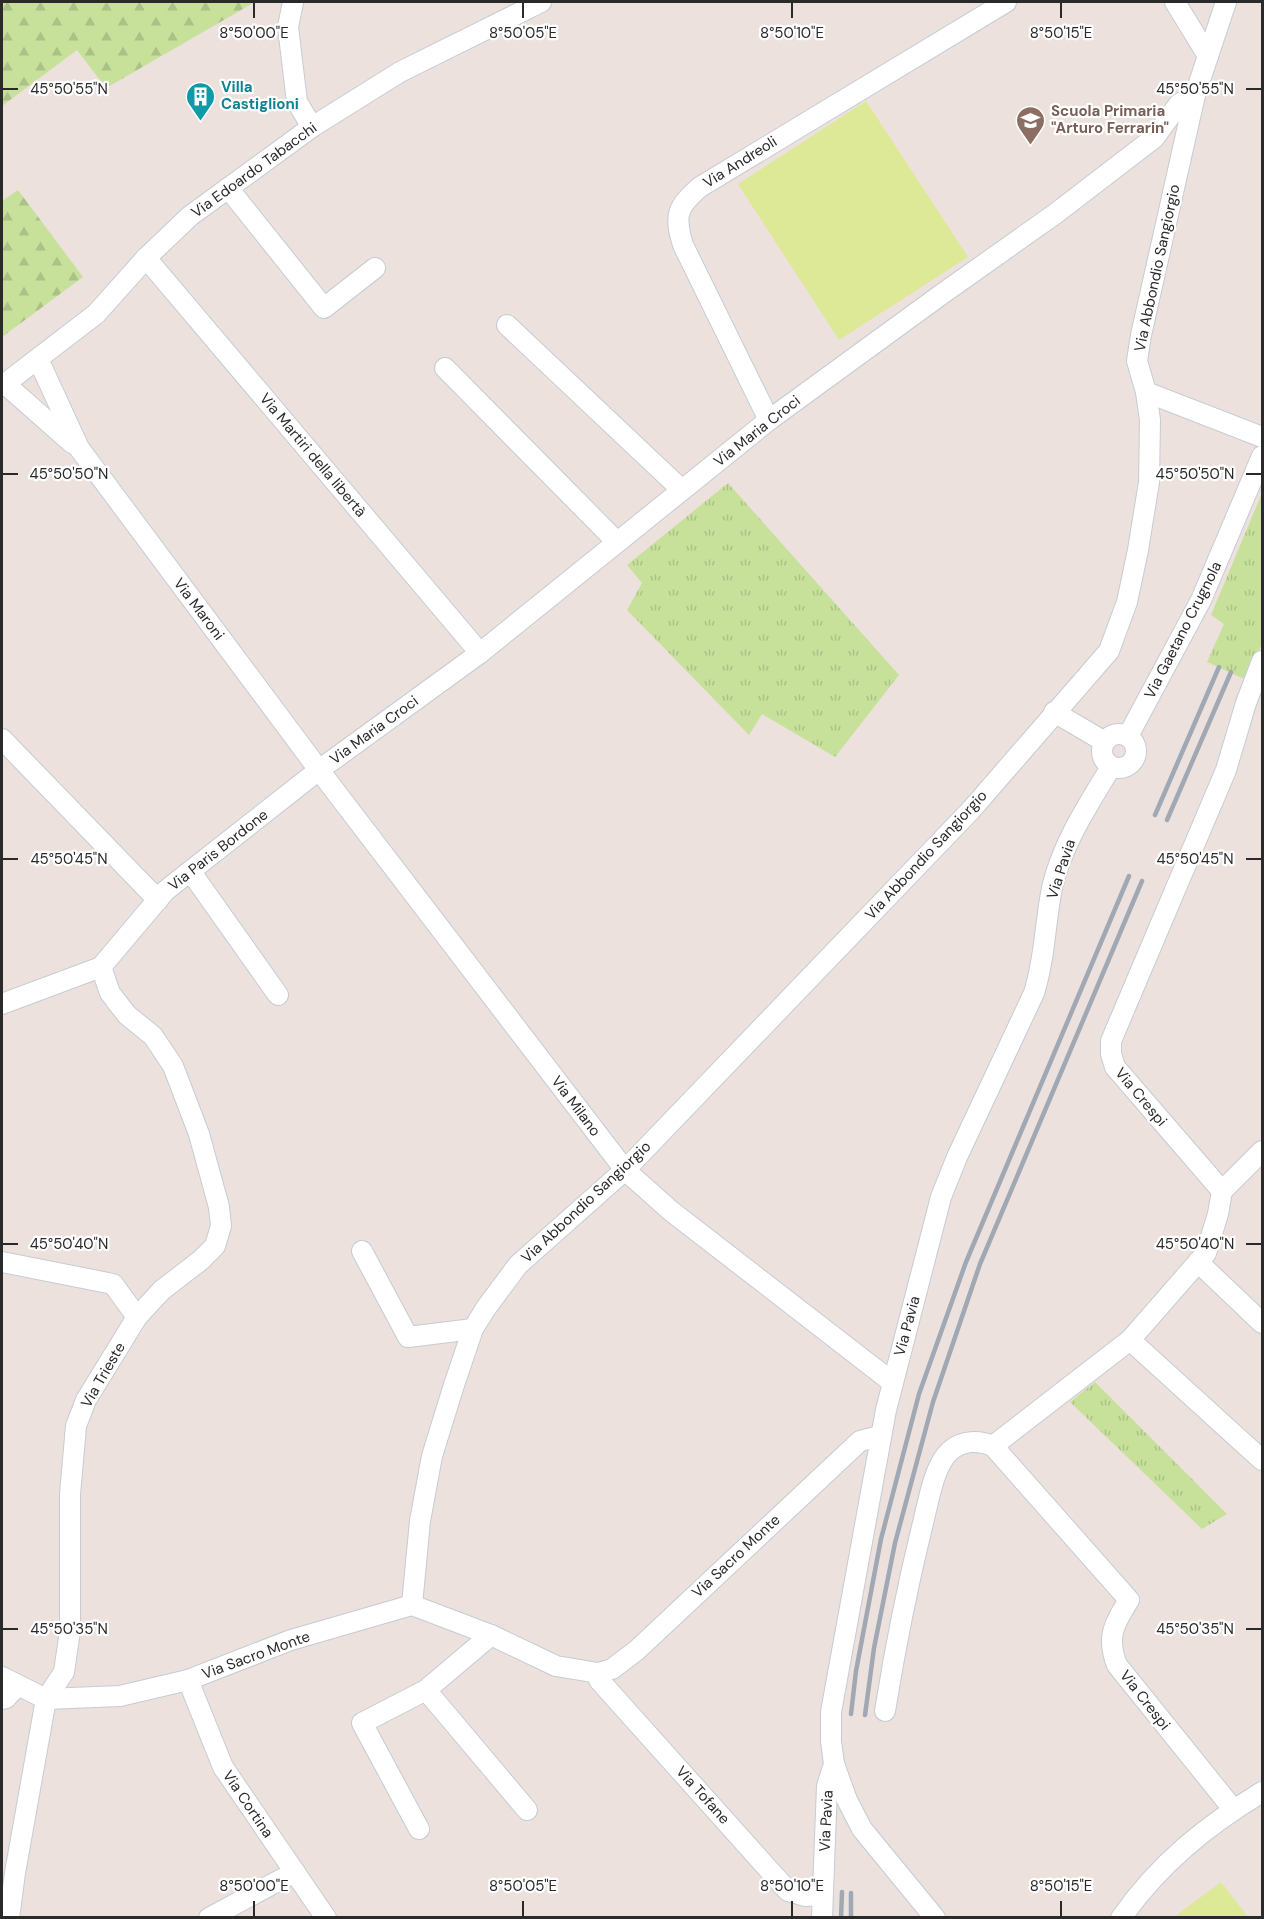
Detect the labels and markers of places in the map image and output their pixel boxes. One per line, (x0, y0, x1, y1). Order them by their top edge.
place label: Villa Castiglioni (221, 77, 299, 114)
building icon: Villa Castiglioni (184, 80, 216, 122)
place label: Scuola Primaria "Arturo Ferrarin" (1051, 101, 1169, 138)
school or university icon: Scuola Primaria "Arturo Ferrarin" (1014, 104, 1046, 146)

